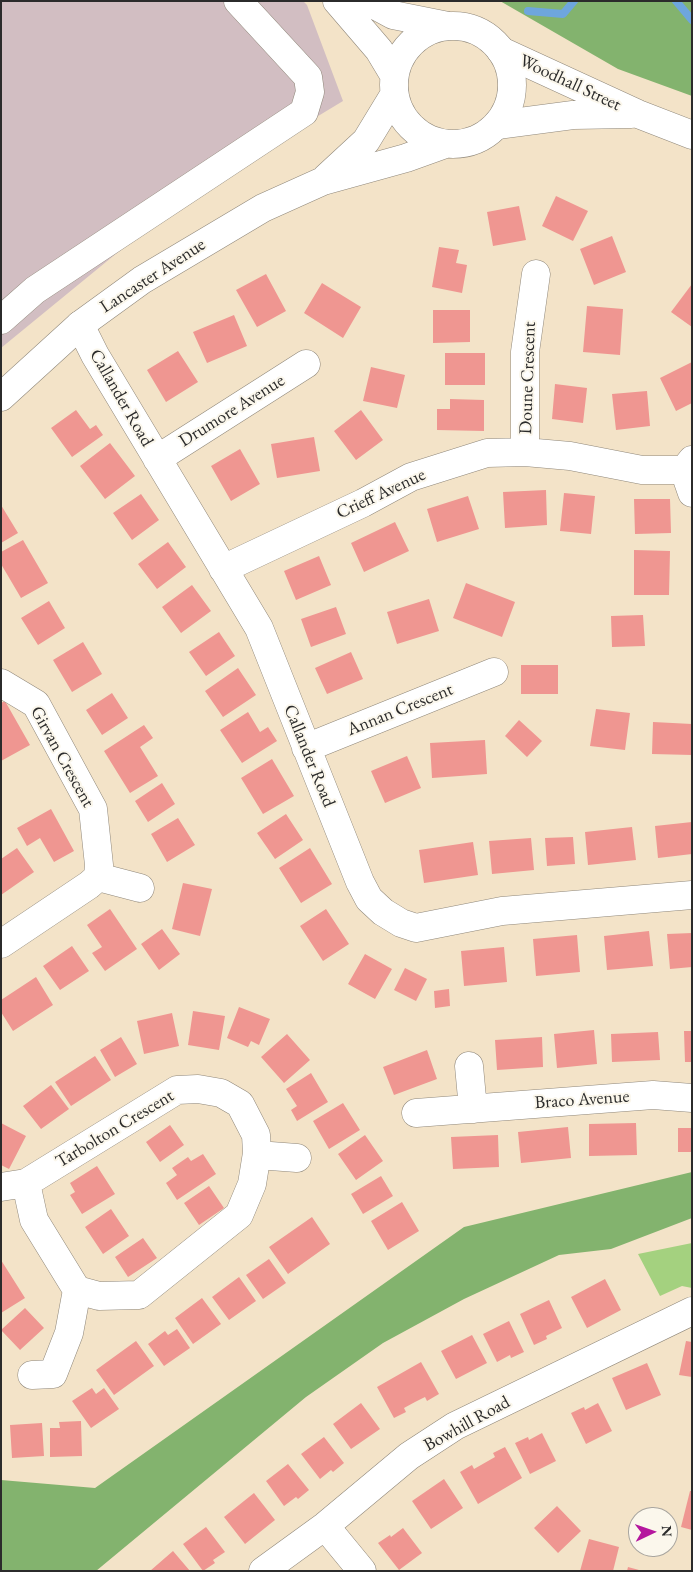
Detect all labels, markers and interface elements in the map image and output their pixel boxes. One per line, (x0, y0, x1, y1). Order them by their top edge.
street label: Woodhall Street (516, 50, 624, 116)
street label: Lancaster Avenue (96, 234, 210, 318)
street label: Doune Crescent (515, 321, 541, 435)
street label: Callander Road (84, 346, 158, 450)
street label: Drumore Avenue (175, 370, 289, 452)
street label: Crieff Avenue (333, 464, 429, 524)
street label: Annan Crescent (344, 679, 456, 741)
street label: Callander Road (279, 702, 339, 810)
street label: Girvan Crescent (25, 703, 99, 811)
street label: Tarbolton Crescent (52, 1085, 178, 1173)
street label: Braco Avenue (534, 1086, 630, 1114)
street label: Bowhill Road (420, 1391, 514, 1457)
north arrow (628, 1507, 678, 1557)
text: N (658, 1525, 676, 1537)

